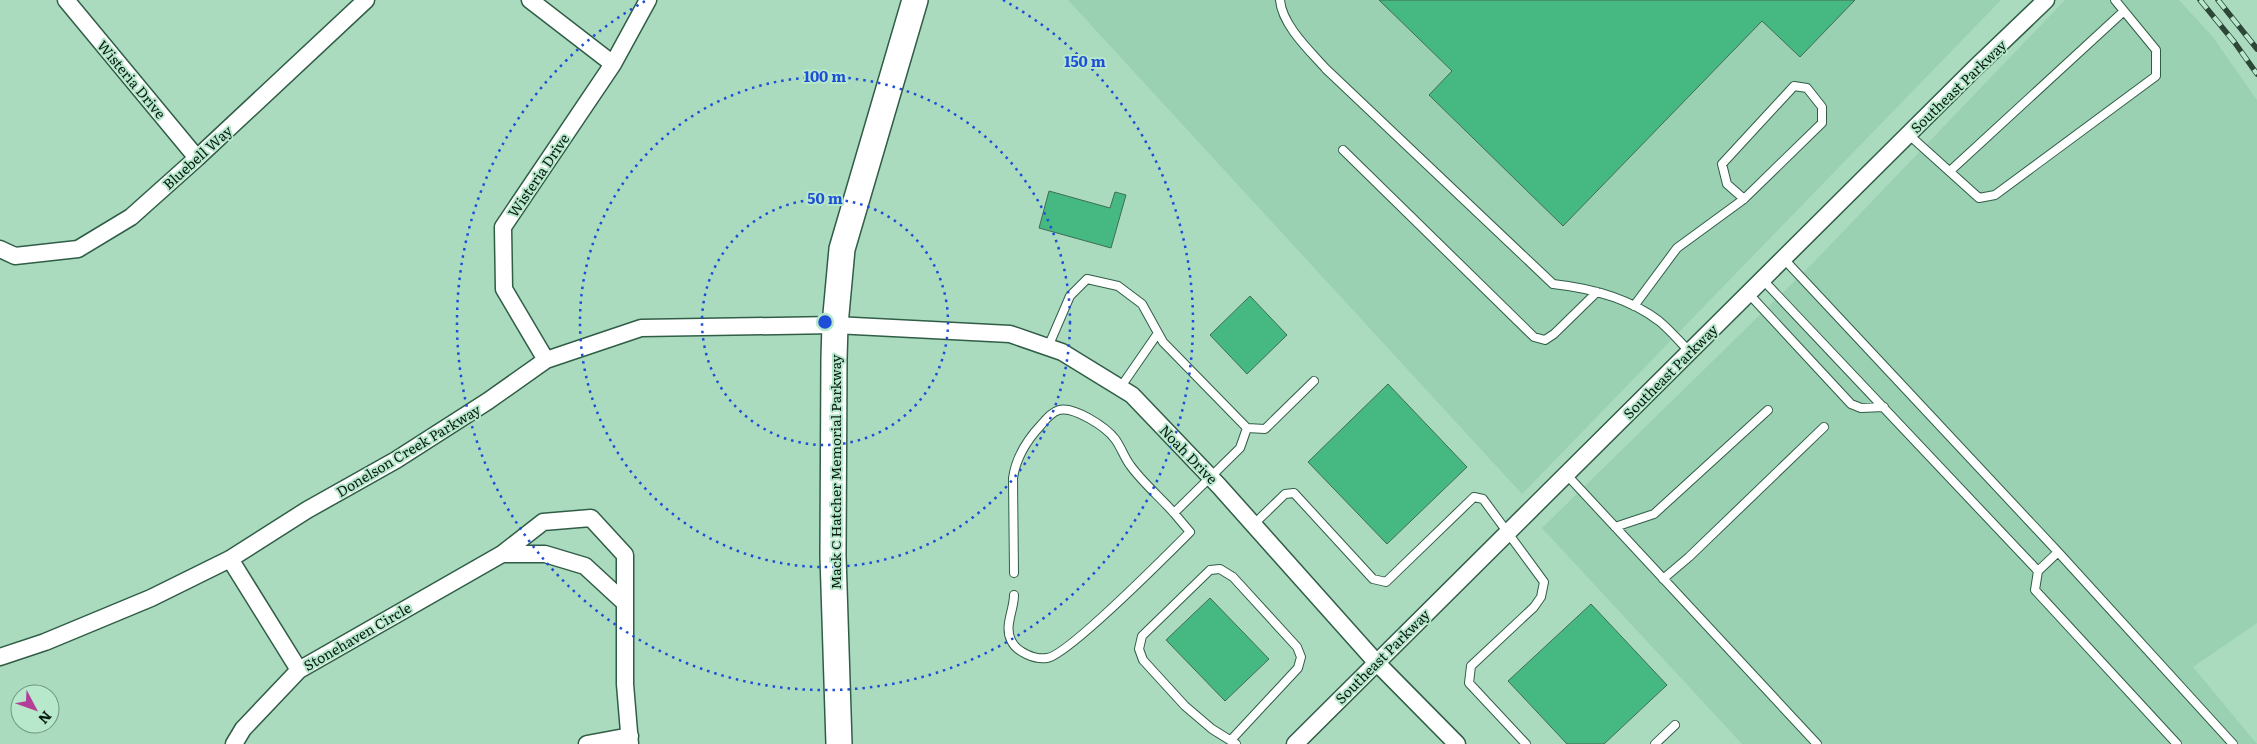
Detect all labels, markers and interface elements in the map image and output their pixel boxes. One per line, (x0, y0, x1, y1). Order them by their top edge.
street label: Southeast Parkway (1906, 34, 2011, 137)
street label: Wisteria Drive (93, 35, 171, 123)
text: 150 m (1064, 49, 1106, 72)
text: 100 m (804, 64, 846, 87)
street label: Bluebell Way (158, 120, 237, 194)
street label: Wisteria Drive (503, 129, 573, 221)
text: 50 m (807, 186, 843, 209)
centre of rings (816, 313, 834, 331)
street label: Southeast Parkway (1618, 319, 1722, 423)
street label: Mack C Hatcher Memorial Parkway (825, 354, 845, 590)
street label: Donelson Creek Parkway (332, 398, 485, 501)
street label: Noah Drive (1156, 420, 1222, 488)
street label: Stonehaven Circle (300, 597, 414, 675)
street label: Southeast Parkway (1330, 604, 1434, 708)
north arrow (10, 684, 60, 734)
text: N (34, 707, 57, 729)

